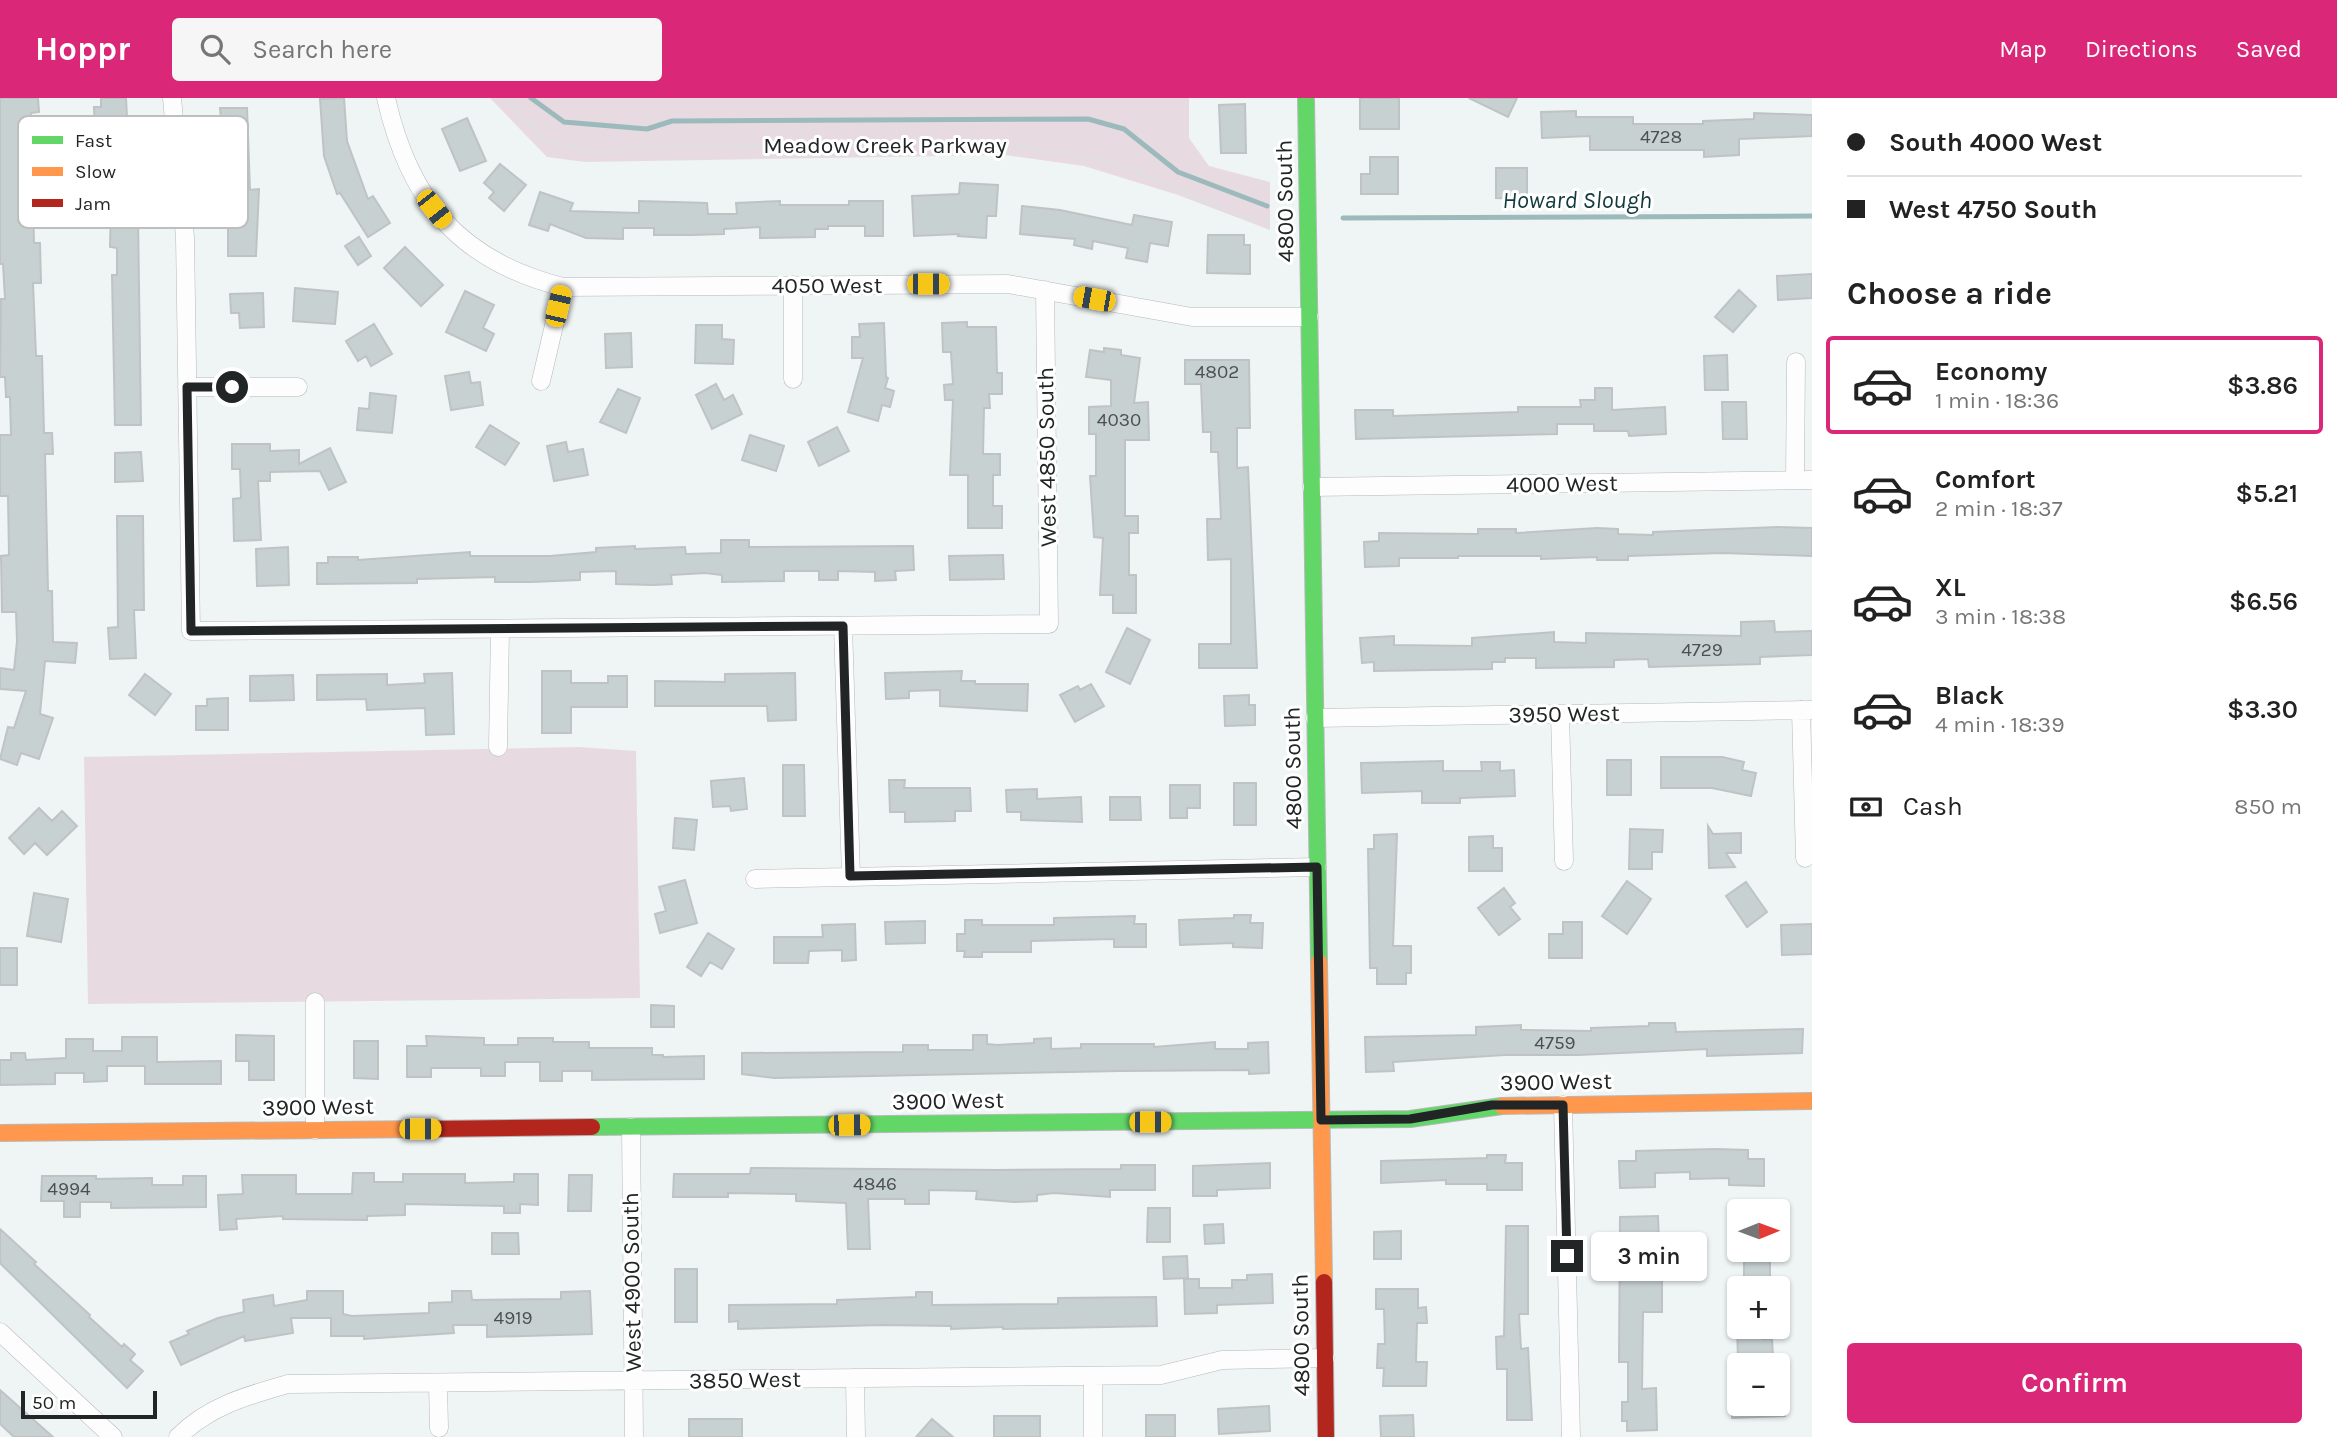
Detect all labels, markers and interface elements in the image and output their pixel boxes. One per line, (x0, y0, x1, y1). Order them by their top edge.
search box (172, 18, 662, 81)
text: Hoppr (35, 30, 130, 68)
icon: search (196, 30, 234, 68)
text: Search here (252, 34, 392, 65)
text: Map (1999, 35, 2047, 63)
text: Directions (2085, 35, 2198, 63)
text: Saved (2236, 35, 2302, 63)
legend (18, 116, 248, 228)
house number: 4728 (1640, 126, 1682, 148)
text: South 4000 West (1889, 127, 2102, 158)
text: Fast (75, 130, 112, 152)
street label: Meadow Creek Parkway (763, 132, 1007, 159)
street label: 4800 South (1270, 139, 1300, 263)
text: Slow (75, 161, 116, 183)
car (413, 186, 456, 232)
water label: Howard Slough (1502, 186, 1652, 214)
text: Jam (75, 193, 111, 215)
text: West 4750 South (1889, 194, 2098, 225)
street label: 4050 West (772, 272, 883, 299)
car (908, 274, 950, 295)
text: Choose a ride (1847, 275, 2052, 312)
car (544, 283, 573, 329)
car (1072, 285, 1117, 313)
icon: car (1851, 354, 1914, 417)
text: Economy (1935, 356, 2047, 387)
house number: 4802 (1195, 361, 1239, 383)
street label: West 4850 South (1032, 367, 1062, 547)
text: $3.86 (2227, 370, 2298, 401)
route start (216, 371, 248, 403)
text: 1 min · 18:36 (1935, 387, 2059, 414)
house number: 4030 (1097, 409, 1141, 431)
icon: car (1851, 462, 1914, 525)
text: Comfort (1935, 464, 2036, 495)
street label: 4000 West (1506, 470, 1618, 498)
text: $5.21 (2236, 478, 2298, 509)
text: 2 min · 18:37 (1935, 495, 2063, 522)
icon: car (1851, 570, 1914, 633)
text: XL (1935, 572, 1966, 603)
text: $6.56 (2229, 586, 2298, 617)
text: 3 min · 18:38 (1935, 603, 2066, 630)
house number: 4729 (1681, 639, 1723, 661)
icon: car (1851, 678, 1914, 741)
text: Black (1935, 680, 2004, 711)
text: $3.30 (2227, 694, 2298, 725)
street label: 3950 West (1508, 700, 1620, 728)
street label: 4800 South (1278, 706, 1308, 830)
text: 4 min · 18:39 (1935, 711, 2065, 738)
icon: cash (1847, 788, 1885, 826)
text: Cash (1903, 791, 1963, 822)
text: 850 m (2234, 793, 2302, 820)
house number: 4759 (1534, 1032, 1576, 1054)
street label: 3900 West (1500, 1068, 1613, 1096)
street label: 3900 West (892, 1087, 1005, 1115)
street label: 3900 West (262, 1093, 375, 1121)
car (1130, 1112, 1172, 1133)
car (828, 1114, 871, 1136)
car (400, 1119, 442, 1140)
house number: 4846 (853, 1173, 897, 1195)
house number: 4994 (47, 1178, 91, 1200)
street label: West 4900 South (617, 1192, 647, 1372)
north arrow (1727, 1199, 1790, 1262)
map controls (1727, 1199, 1790, 1416)
callout: 3 min (1592, 1232, 1707, 1280)
route end (1551, 1240, 1583, 1272)
text: 3 min (1617, 1243, 1681, 1270)
street label: 4800 South (1286, 1273, 1316, 1397)
button: + (1727, 1276, 1790, 1339)
house number: 4919 (494, 1307, 532, 1329)
button: Confirm (1847, 1343, 2302, 1423)
button: − (1727, 1353, 1790, 1416)
street label: 3850 West (689, 1366, 802, 1394)
scale bar (21, 1388, 158, 1420)
text: 50 m (32, 1392, 76, 1414)

